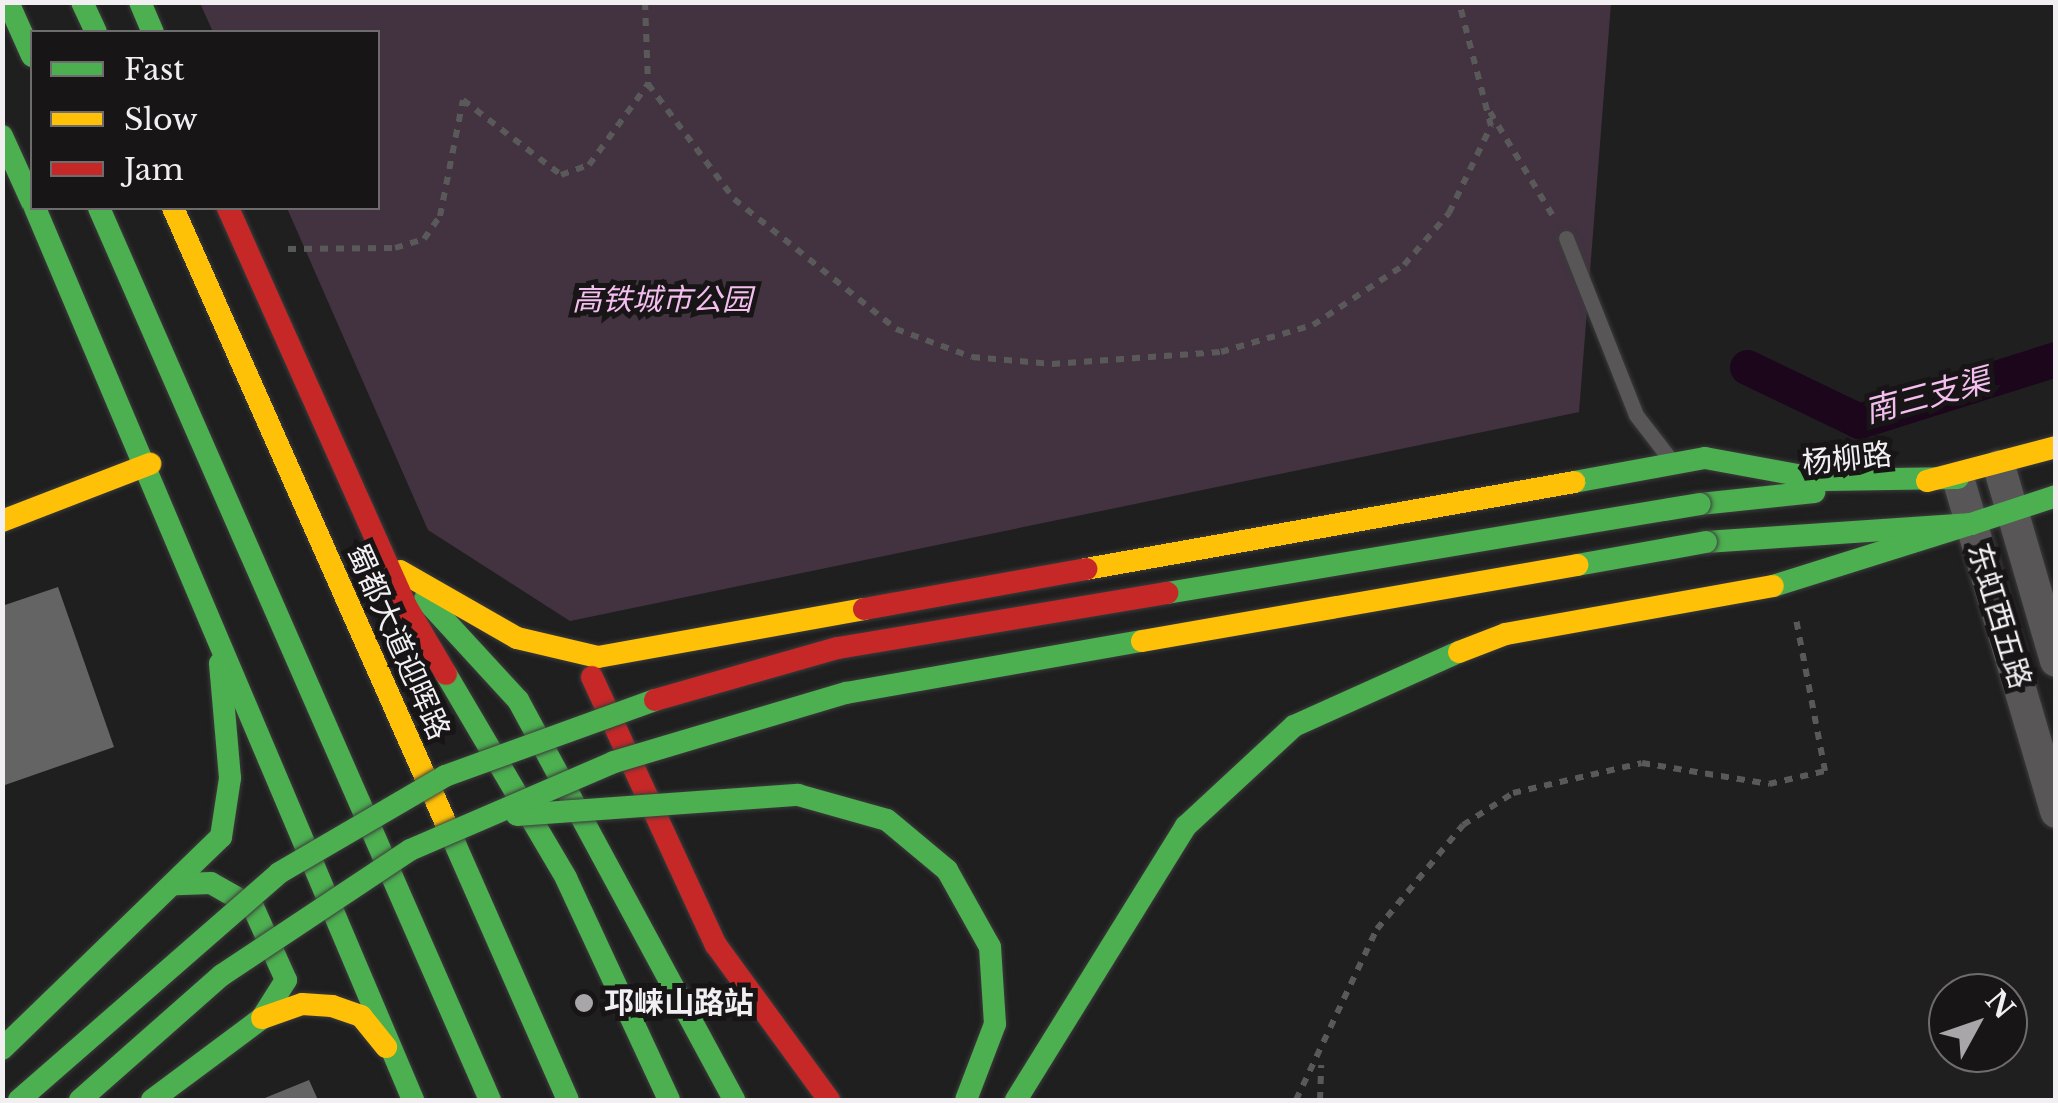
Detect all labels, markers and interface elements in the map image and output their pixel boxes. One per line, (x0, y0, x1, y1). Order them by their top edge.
legend (30, 30, 380, 210)
text: Fast (124, 51, 185, 88)
text: Slow (124, 101, 198, 138)
text: Jam (124, 151, 184, 188)
park label: 高铁城市公园 (572, 282, 752, 318)
water label: 南三支渠 (1860, 361, 1994, 431)
street label: 杨柳路 (1800, 436, 1894, 482)
street label: 蜀都大道迎晖路 (339, 539, 457, 745)
street label: 东虹西五路 (1960, 539, 2038, 693)
north arrow (1928, 973, 2028, 1073)
text: N (1978, 983, 2022, 1026)
place label: 邛崃山路站 (604, 985, 754, 1021)
marker: 邛崃山路站 (573, 992, 595, 1014)

